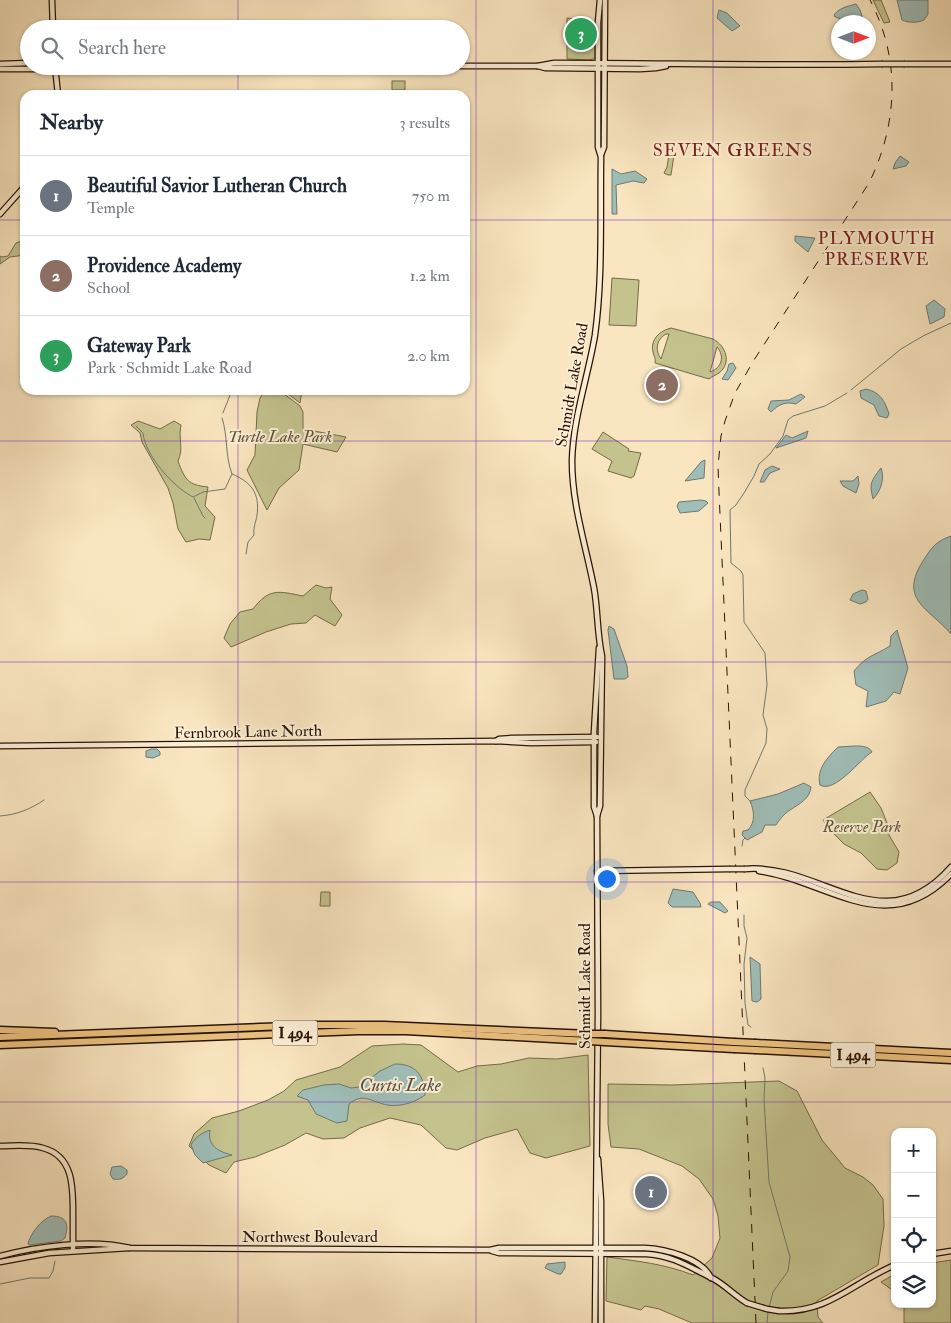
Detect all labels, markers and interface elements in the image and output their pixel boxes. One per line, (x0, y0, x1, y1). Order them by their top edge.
pin: 3 (565, 15, 597, 53)
north arrow (831, 15, 876, 60)
search box (20, 20, 470, 75)
icon: search (38, 34, 66, 62)
text: Search here (78, 36, 166, 60)
text: Nearby (40, 109, 103, 136)
text: 3 results (399, 113, 450, 133)
district label: SEVEN GREENS (653, 139, 813, 162)
text: Beautiful Savior Lutheran Church (87, 174, 347, 198)
text: 1 (53, 186, 59, 206)
text: 750 m (412, 186, 450, 206)
text: Temple (87, 198, 135, 218)
district label: PLYMOUTH PRESERVE (818, 227, 936, 271)
text: Providence Academy (87, 254, 241, 278)
text: 2 (52, 266, 60, 286)
text: 1.2 km (410, 266, 450, 286)
text: School (87, 278, 130, 298)
street label: Schmidt Lake Road (551, 321, 593, 449)
text: Gateway Park (87, 334, 191, 358)
text: 3 (53, 346, 59, 366)
text: 2.0 km (407, 346, 450, 366)
text: Park · Schmidt Lake Road (87, 358, 252, 378)
pin: 2 (646, 366, 678, 404)
park label: Turtle Lake Park (228, 427, 333, 447)
street label: Fernbrook Lane North (174, 721, 323, 743)
park label: Reserve Park (822, 817, 902, 837)
your location (594, 866, 620, 892)
street label: Schmidt Lake Road (575, 923, 595, 1049)
road number: I 494 (272, 1020, 318, 1046)
road number: I 494 (830, 1042, 876, 1068)
water label: Curtis Lake (359, 1074, 442, 1097)
map controls (891, 1128, 936, 1308)
button: + (891, 1128, 936, 1173)
pin: 1 (635, 1173, 667, 1211)
button: − (891, 1173, 936, 1218)
button: locate (891, 1218, 936, 1263)
street label: Northwest Boulevard (242, 1227, 378, 1247)
button: layers (891, 1263, 936, 1308)

